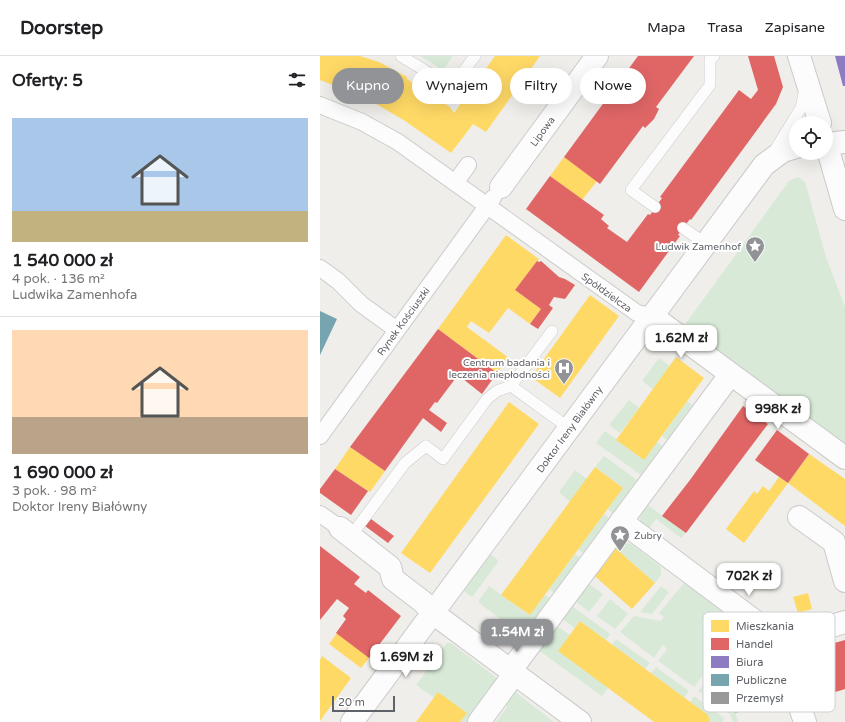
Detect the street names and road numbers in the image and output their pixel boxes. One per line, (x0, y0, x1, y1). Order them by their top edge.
street label: Lipowa (528, 114, 558, 149)
street label: Spółdzielcza (579, 271, 634, 315)
street label: Rynek Kościuszki (375, 285, 433, 358)
street label: Doktor Ireny Białówny (534, 383, 606, 475)

